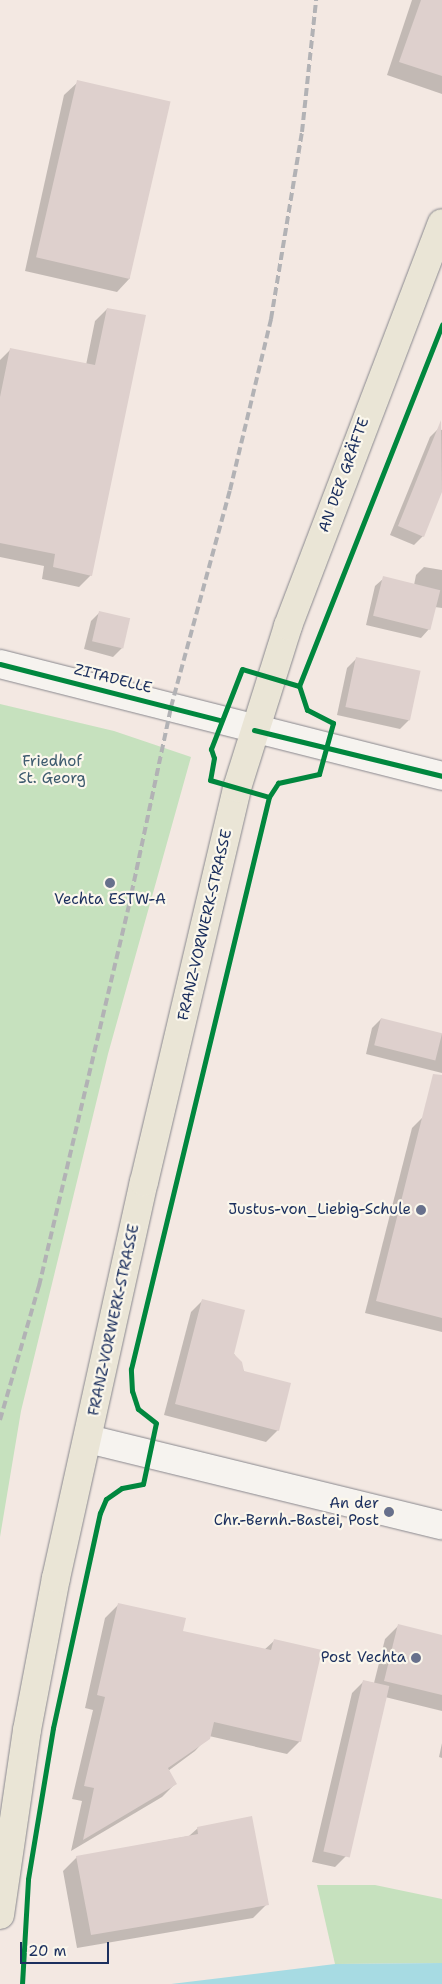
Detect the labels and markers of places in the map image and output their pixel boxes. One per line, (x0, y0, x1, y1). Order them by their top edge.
marker: Vechta ESTW-A (104, 877, 116, 889)
place label: Vechta ESTW-A (54, 891, 166, 909)
place label: Justus-von_Liebig-Schule (228, 1201, 411, 1219)
marker: Justus-von_Liebig-Schule (415, 1204, 427, 1216)
place label: An der Chr.-Bernh.-Bastei, Post (214, 1494, 379, 1529)
marker: An der Chr.-Bernh.-Bastei, Post (383, 1506, 395, 1518)
place label: Post Vechta (321, 1649, 406, 1667)
marker: Post Vechta (410, 1652, 422, 1664)

